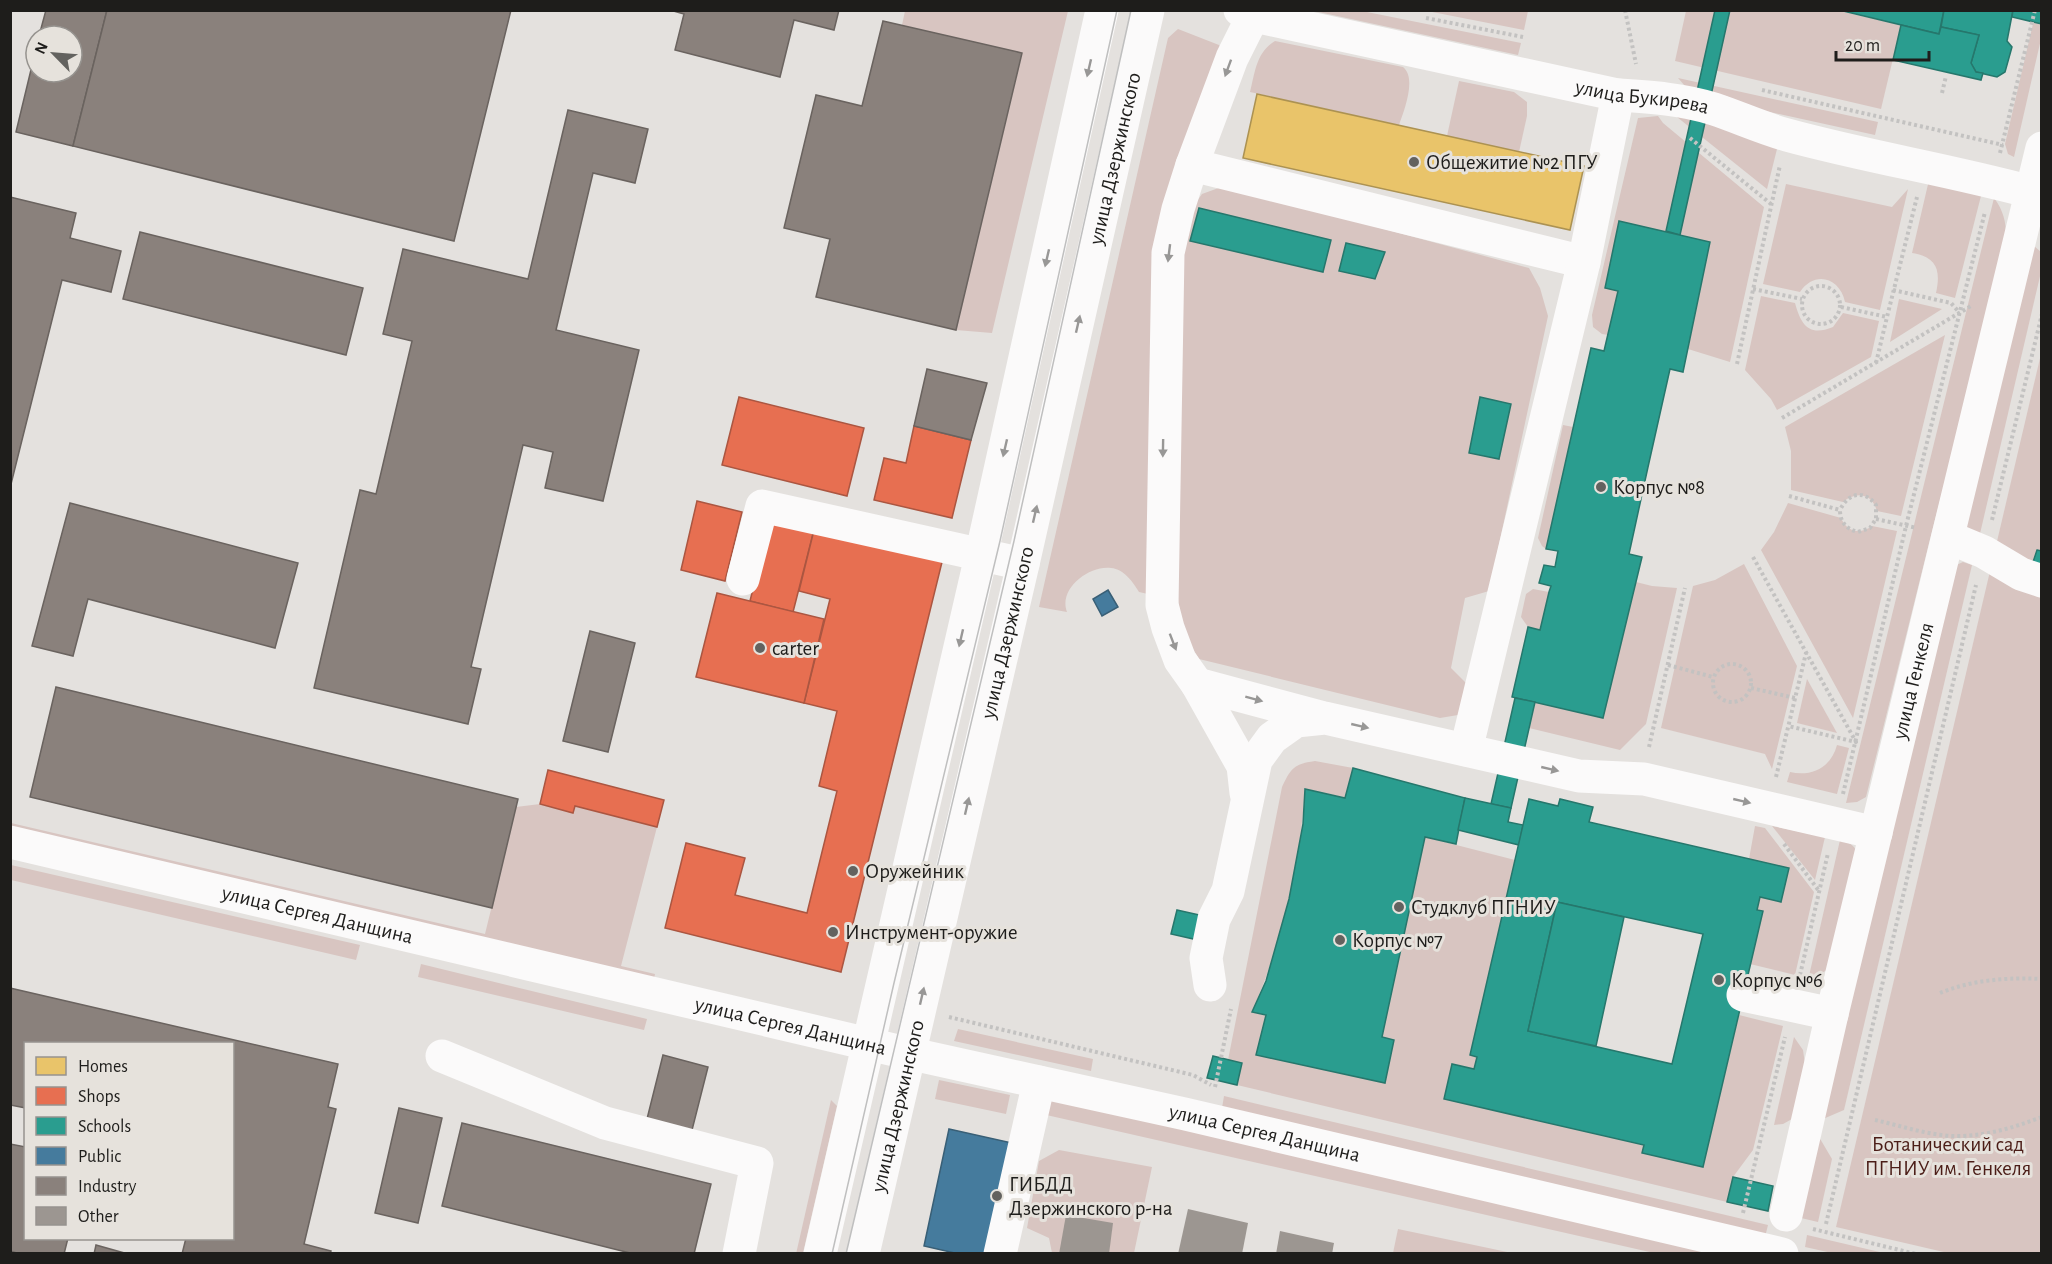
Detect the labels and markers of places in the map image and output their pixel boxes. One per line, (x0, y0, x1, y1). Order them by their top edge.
place label: Общежитие №2 ПГУ (1426, 152, 1598, 173)
marker: Общежитие №2 ПГУ (1407, 155, 1421, 169)
place label: Корпус №8 (1613, 477, 1705, 498)
marker: Корпус №8 (1594, 480, 1608, 494)
place label: carter (772, 638, 819, 659)
marker: carter (753, 641, 767, 655)
place label: Оружейник (865, 861, 964, 882)
marker: Оружейник (846, 864, 860, 878)
place label: Студклуб ПГНИУ (1411, 897, 1556, 918)
marker: Студклуб ПГНИУ (1392, 900, 1406, 914)
place label: Инструмент-оружие (845, 922, 1018, 943)
marker: Инструмент-оружие (826, 925, 840, 939)
place label: Корпус №7 (1352, 930, 1443, 951)
marker: Корпус №7 (1333, 933, 1347, 947)
place label: Корпус №6 (1731, 970, 1823, 991)
marker: Корпус №6 (1712, 973, 1726, 987)
place label: ГИБДД Дзержинского р-на (1009, 1174, 1173, 1219)
marker: ГИБДД Дзержинского р-на (990, 1189, 1004, 1203)

